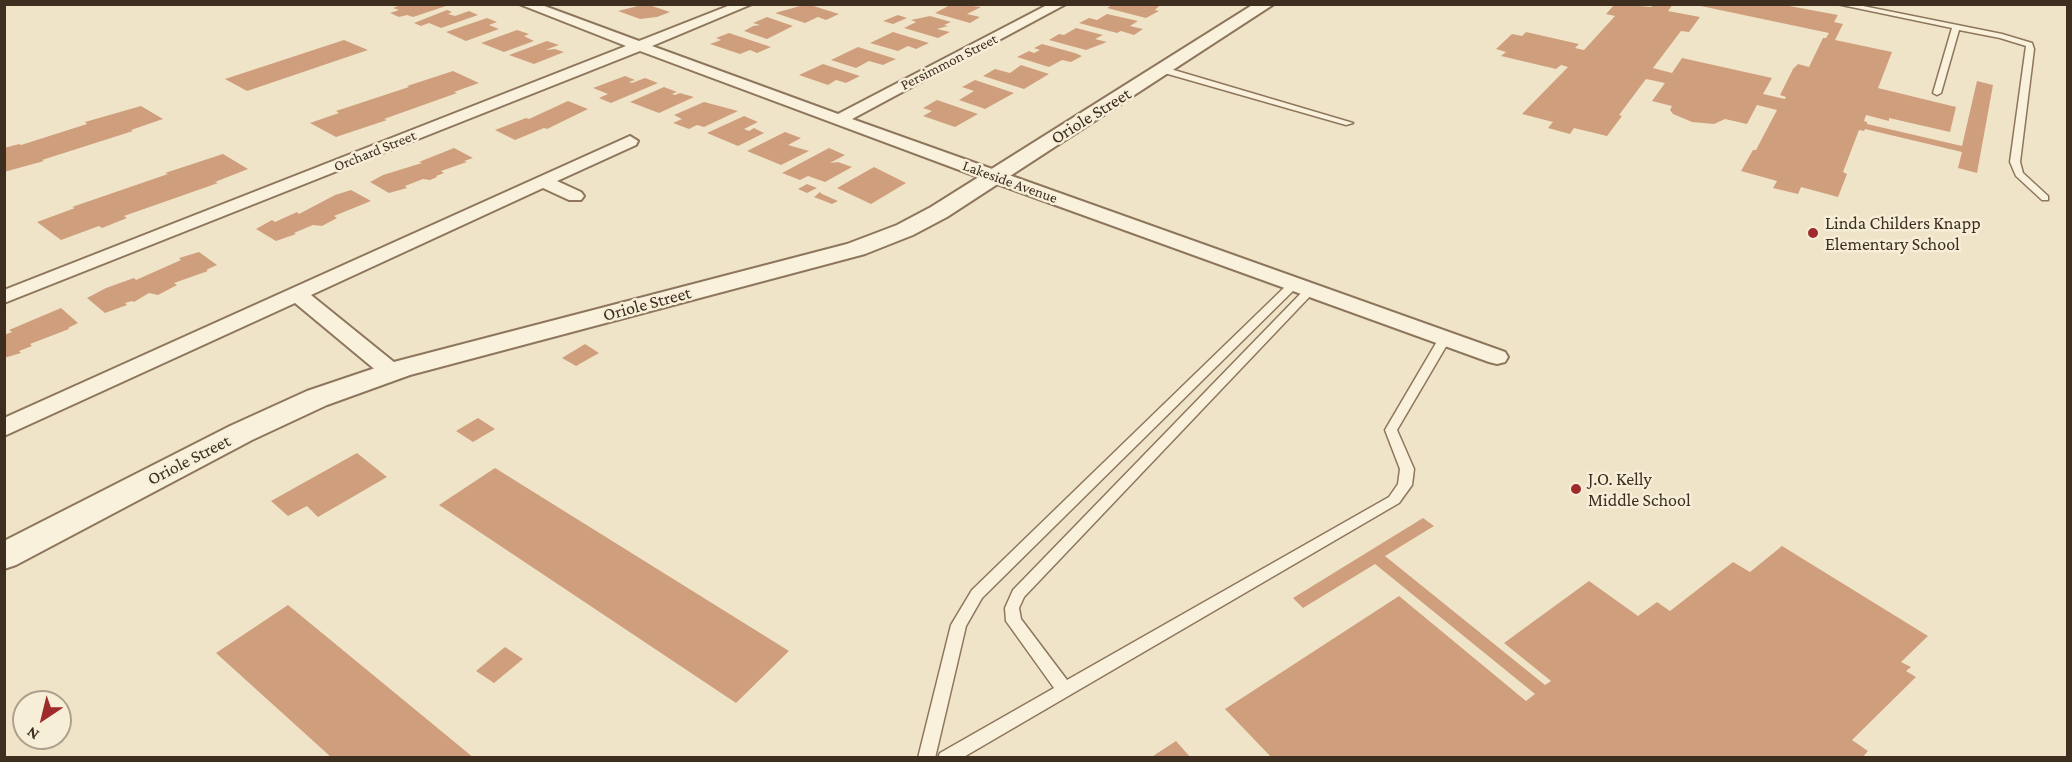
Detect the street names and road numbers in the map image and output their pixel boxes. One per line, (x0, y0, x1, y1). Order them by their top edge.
street label: Persimmon Street (897, 30, 1001, 94)
street label: Oriole Street (1047, 83, 1135, 149)
street label: Orchard Street (331, 126, 419, 176)
street label: Lakeside Avenue (960, 157, 1060, 207)
street label: Oriole Street (601, 282, 693, 326)
street label: Oriole Street (144, 430, 234, 490)

